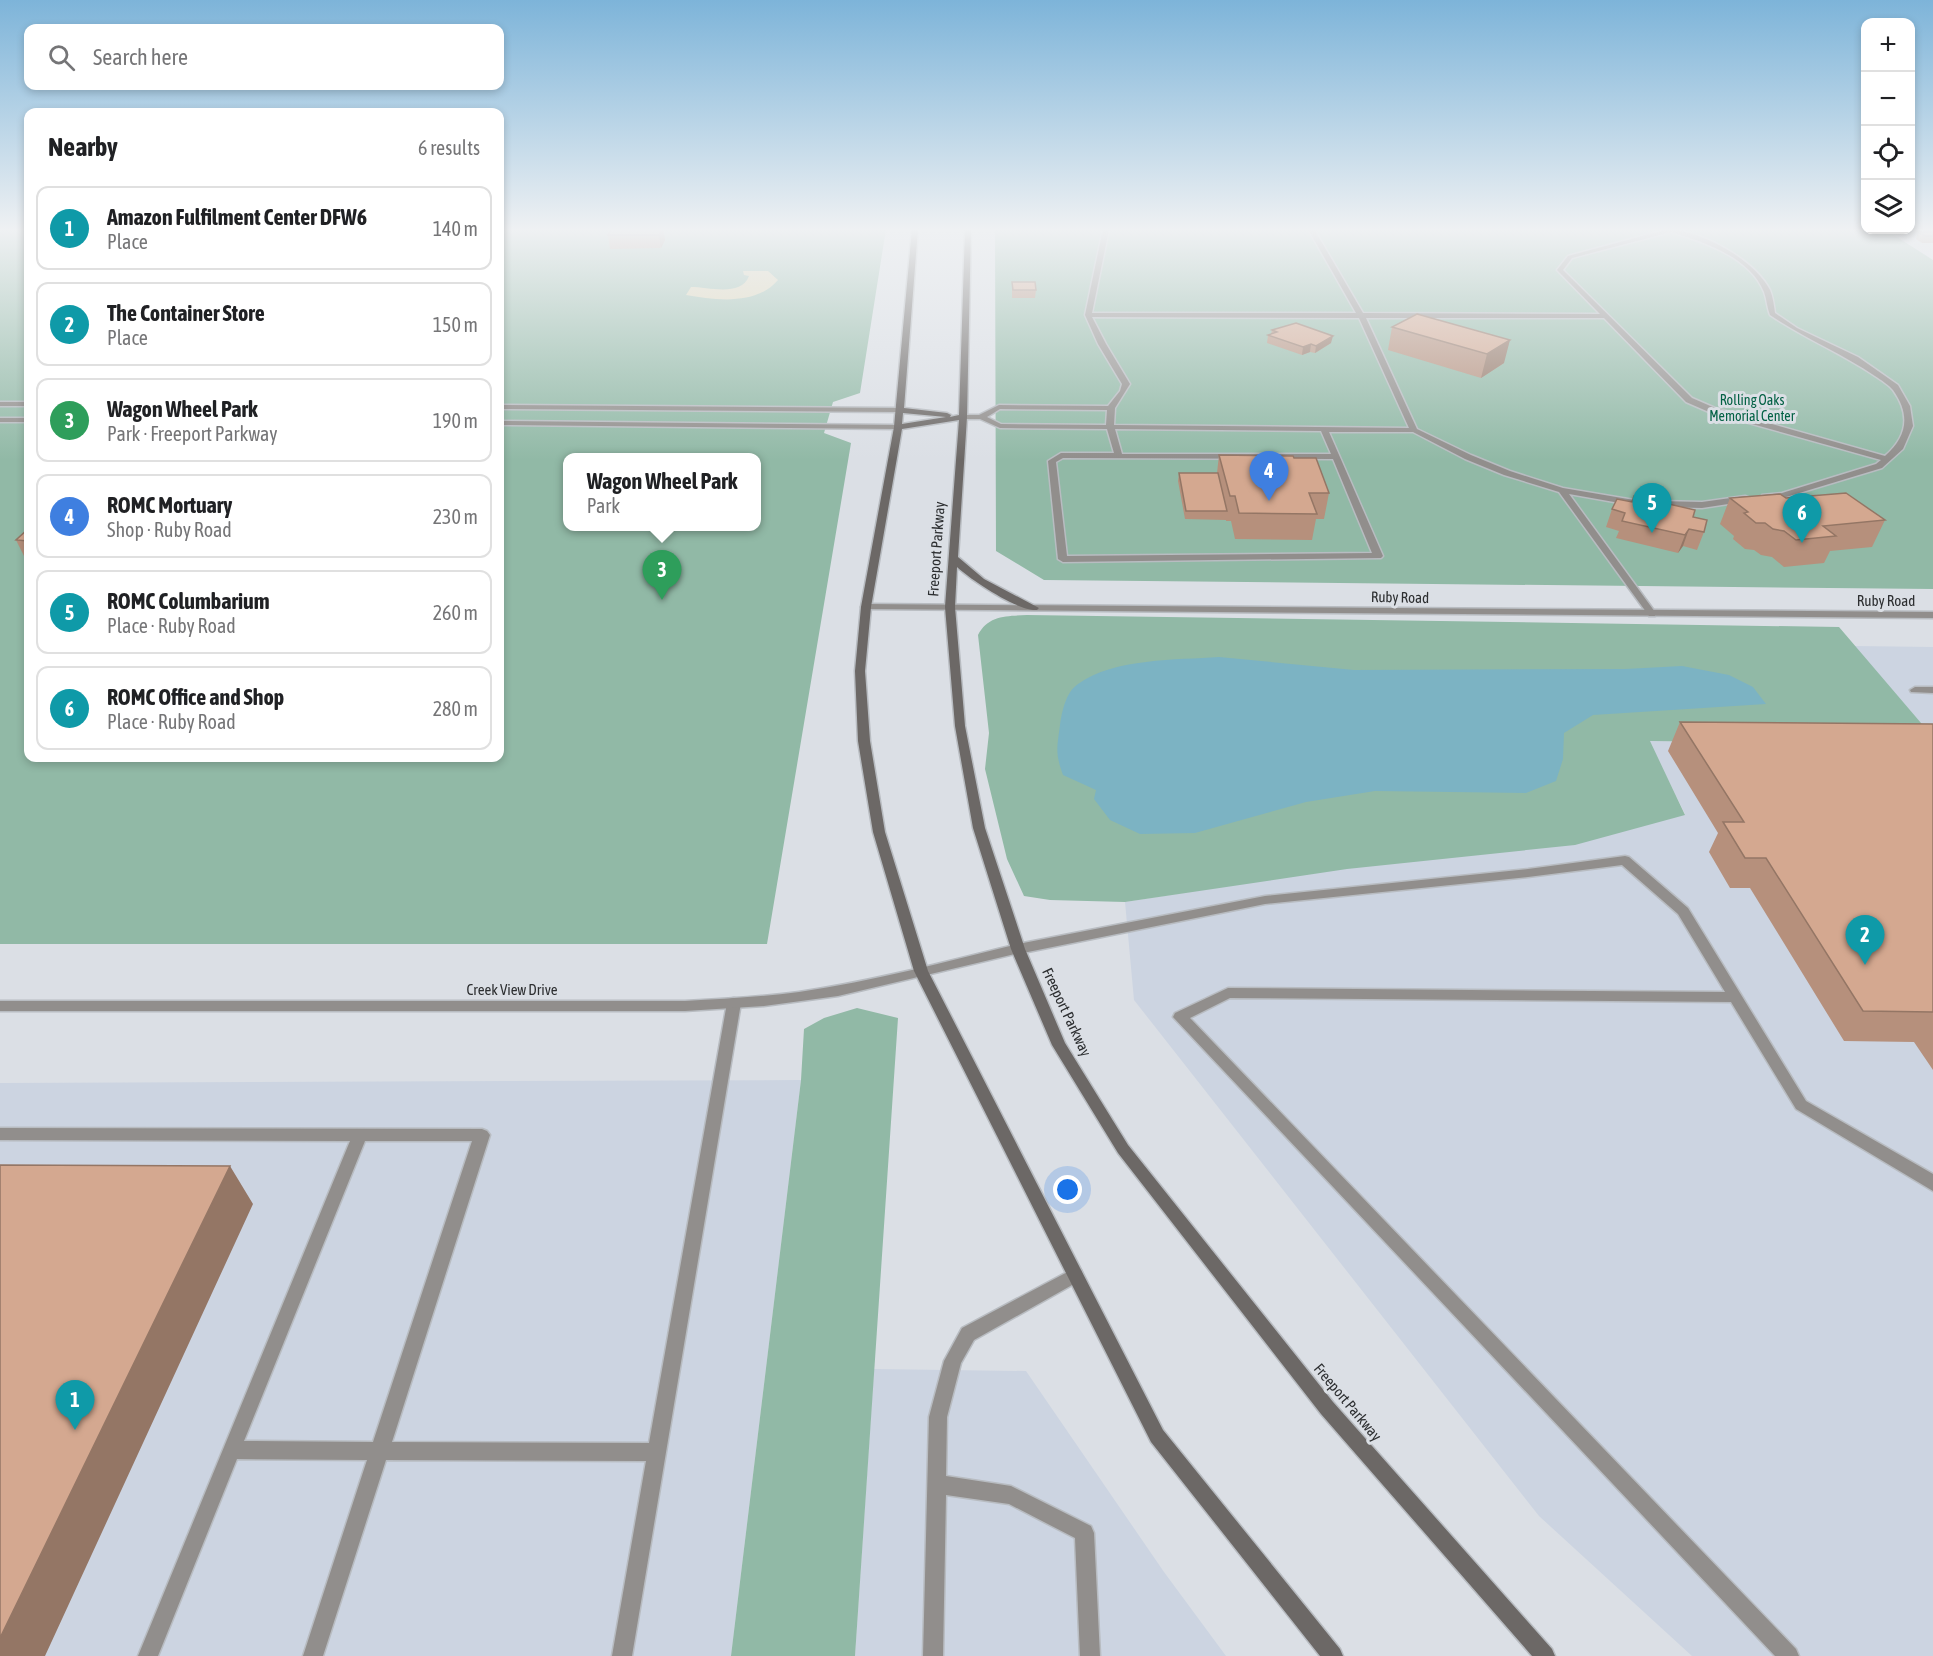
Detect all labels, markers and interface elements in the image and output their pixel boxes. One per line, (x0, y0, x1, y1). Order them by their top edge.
map controls (1861, 18, 1915, 234)
button: + (1861, 18, 1915, 72)
search box (24, 24, 504, 90)
icon: search (45, 41, 78, 74)
text: Search here (93, 44, 188, 70)
button: − (1861, 72, 1915, 126)
button: locate (1861, 126, 1915, 180)
text: Nearby (48, 132, 118, 162)
text: 6 results (418, 136, 480, 159)
button: layers (1861, 180, 1915, 234)
text: Amazon Fulfilment Center DFW6 (107, 204, 367, 230)
text: 1 (65, 217, 74, 240)
text: 140 m (433, 217, 478, 240)
text: Place (107, 230, 148, 253)
text: The Container Store (107, 300, 265, 326)
text: 2 (65, 313, 74, 336)
text: 150 m (433, 313, 478, 336)
text: Place (107, 326, 148, 349)
park label: Rolling Oaks Memorial Center (1709, 392, 1796, 424)
text: Wagon Wheel Park (107, 396, 258, 422)
text: 3 (65, 409, 74, 432)
text: 190 m (433, 409, 478, 432)
text: Park · Freeport Parkway (107, 422, 278, 445)
pin: 4 (1250, 452, 1288, 501)
popup (563, 453, 761, 531)
text: Wagon Wheel Park (587, 468, 737, 494)
pin: 5 (1632, 484, 1672, 533)
text: ROMC Mortuary (107, 492, 232, 518)
text: Park (587, 494, 620, 517)
pin: 6 (1782, 494, 1822, 543)
street label: Freeport Parkway (924, 501, 948, 597)
text: 4 (65, 505, 74, 528)
text: 230 m (433, 505, 478, 528)
text: Shop · Ruby Road (107, 518, 232, 541)
pin: 3 (642, 550, 682, 600)
text: ROMC Columbarium (107, 588, 270, 614)
street label: Ruby Road (1371, 588, 1429, 606)
street label: Ruby Road (1857, 592, 1915, 609)
text: 5 (65, 601, 74, 624)
text: 260 m (433, 601, 478, 624)
text: Place · Ruby Road (107, 614, 236, 637)
text: ROMC Office and Shop (107, 684, 284, 710)
text: 6 (65, 697, 74, 720)
text: 280 m (433, 697, 478, 720)
text: Place · Ruby Road (107, 710, 236, 733)
pin: 2 (1846, 916, 1884, 965)
street label: Freeport Parkway (1039, 965, 1095, 1059)
street label: Creek View Drive (467, 981, 558, 998)
your location (1053, 1175, 1082, 1204)
street label: Freeport Parkway (1311, 1360, 1385, 1444)
pin: 1 (56, 1380, 94, 1430)

